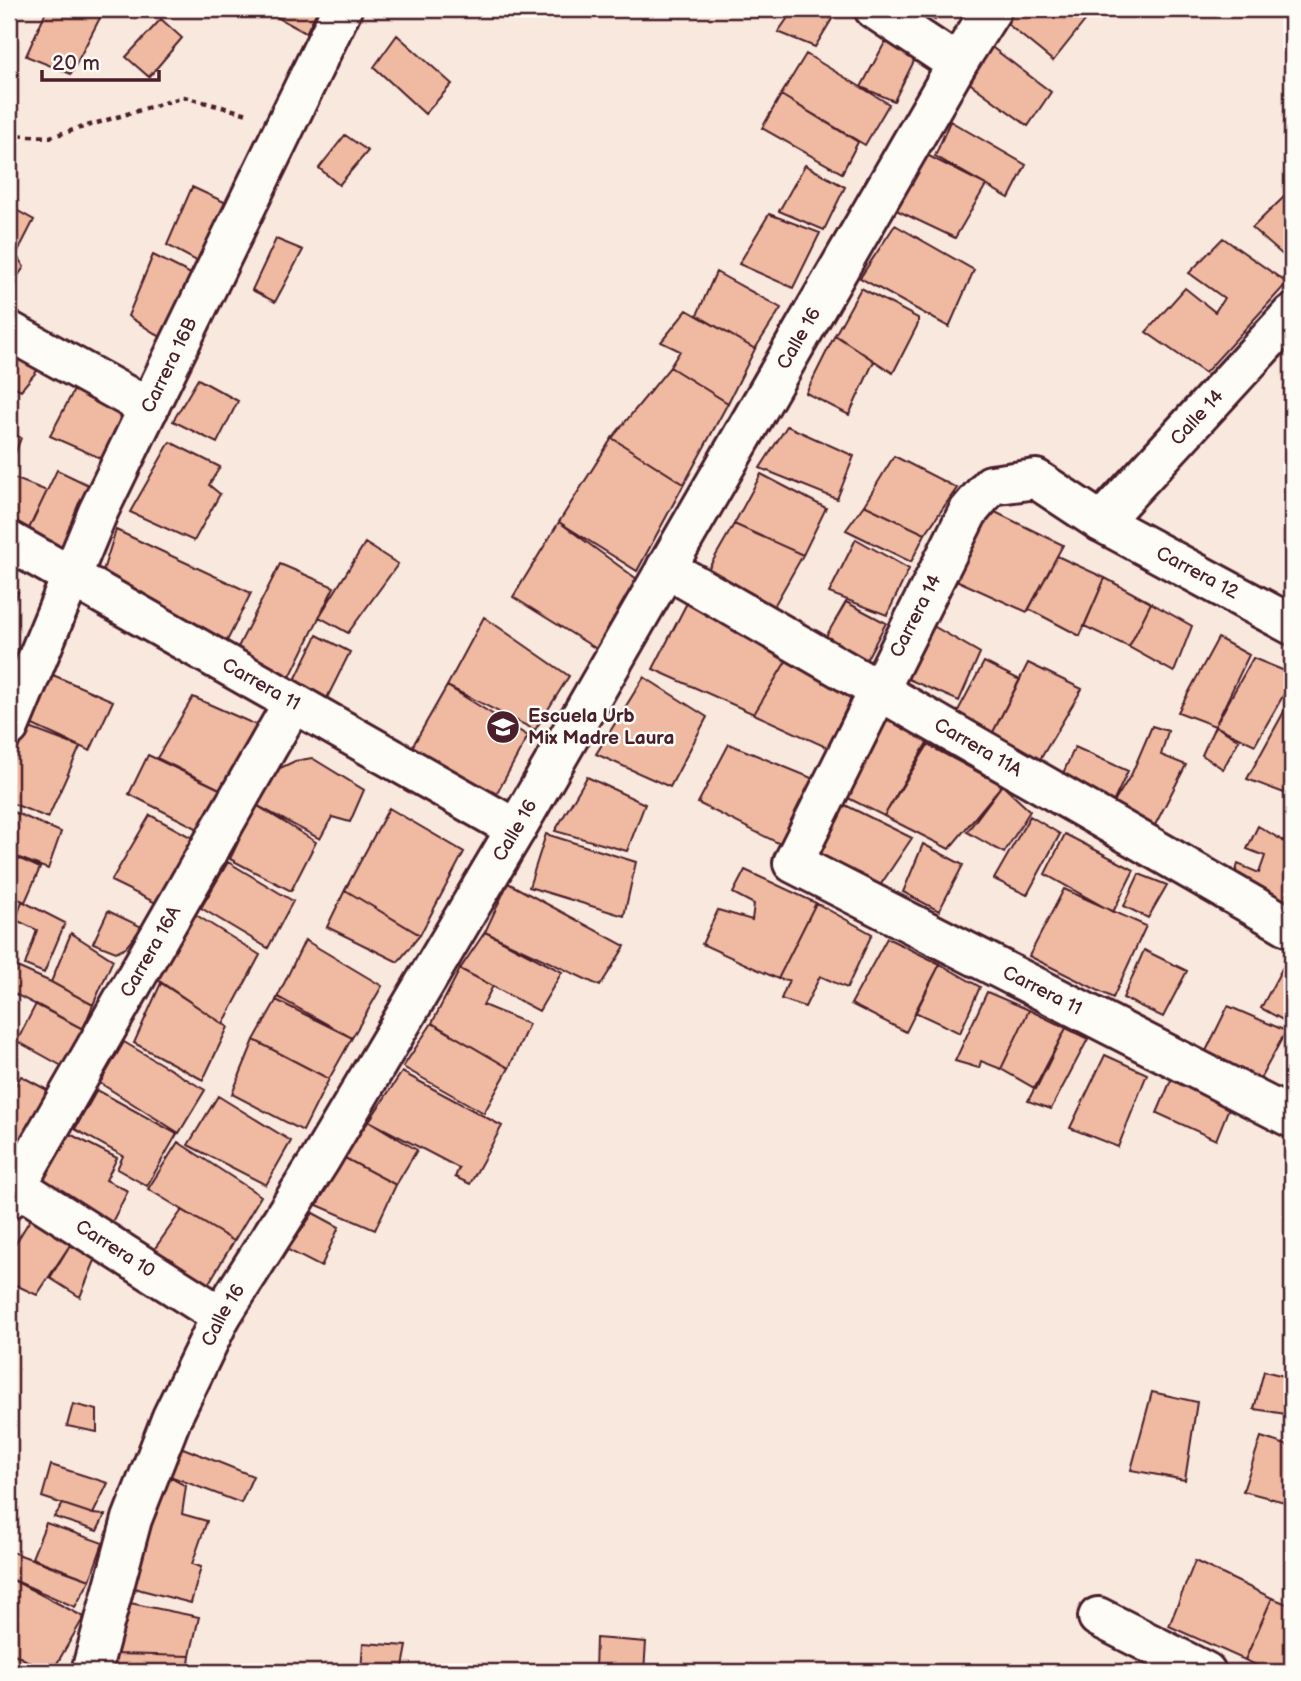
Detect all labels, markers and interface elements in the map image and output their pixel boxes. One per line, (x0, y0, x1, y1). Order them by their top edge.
scale bar (42, 38, 159, 82)
text: 20 m (52, 51, 100, 76)
street label: Calle 16 (772, 303, 826, 374)
street label: Carrera 16B (136, 314, 202, 417)
street label: Calle 14 (1166, 384, 1229, 450)
street label: Carrera 12 (1152, 542, 1243, 605)
street label: Carrera 14 (885, 570, 947, 661)
street label: Carrera 11 (218, 653, 304, 715)
place label: Escuela Urb Mix Madre Laura (528, 705, 674, 750)
school or university icon: Escuela Urb Mix Madre Laura (484, 708, 522, 746)
street label: Carrera 11A (930, 713, 1026, 782)
street label: Calle 16 (488, 795, 542, 866)
street label: Carrera 16A (115, 901, 186, 1002)
street label: Carrera 11 (999, 961, 1086, 1020)
street label: Carrera 10 (71, 1215, 159, 1283)
street label: Calle 16 (197, 1280, 250, 1350)

